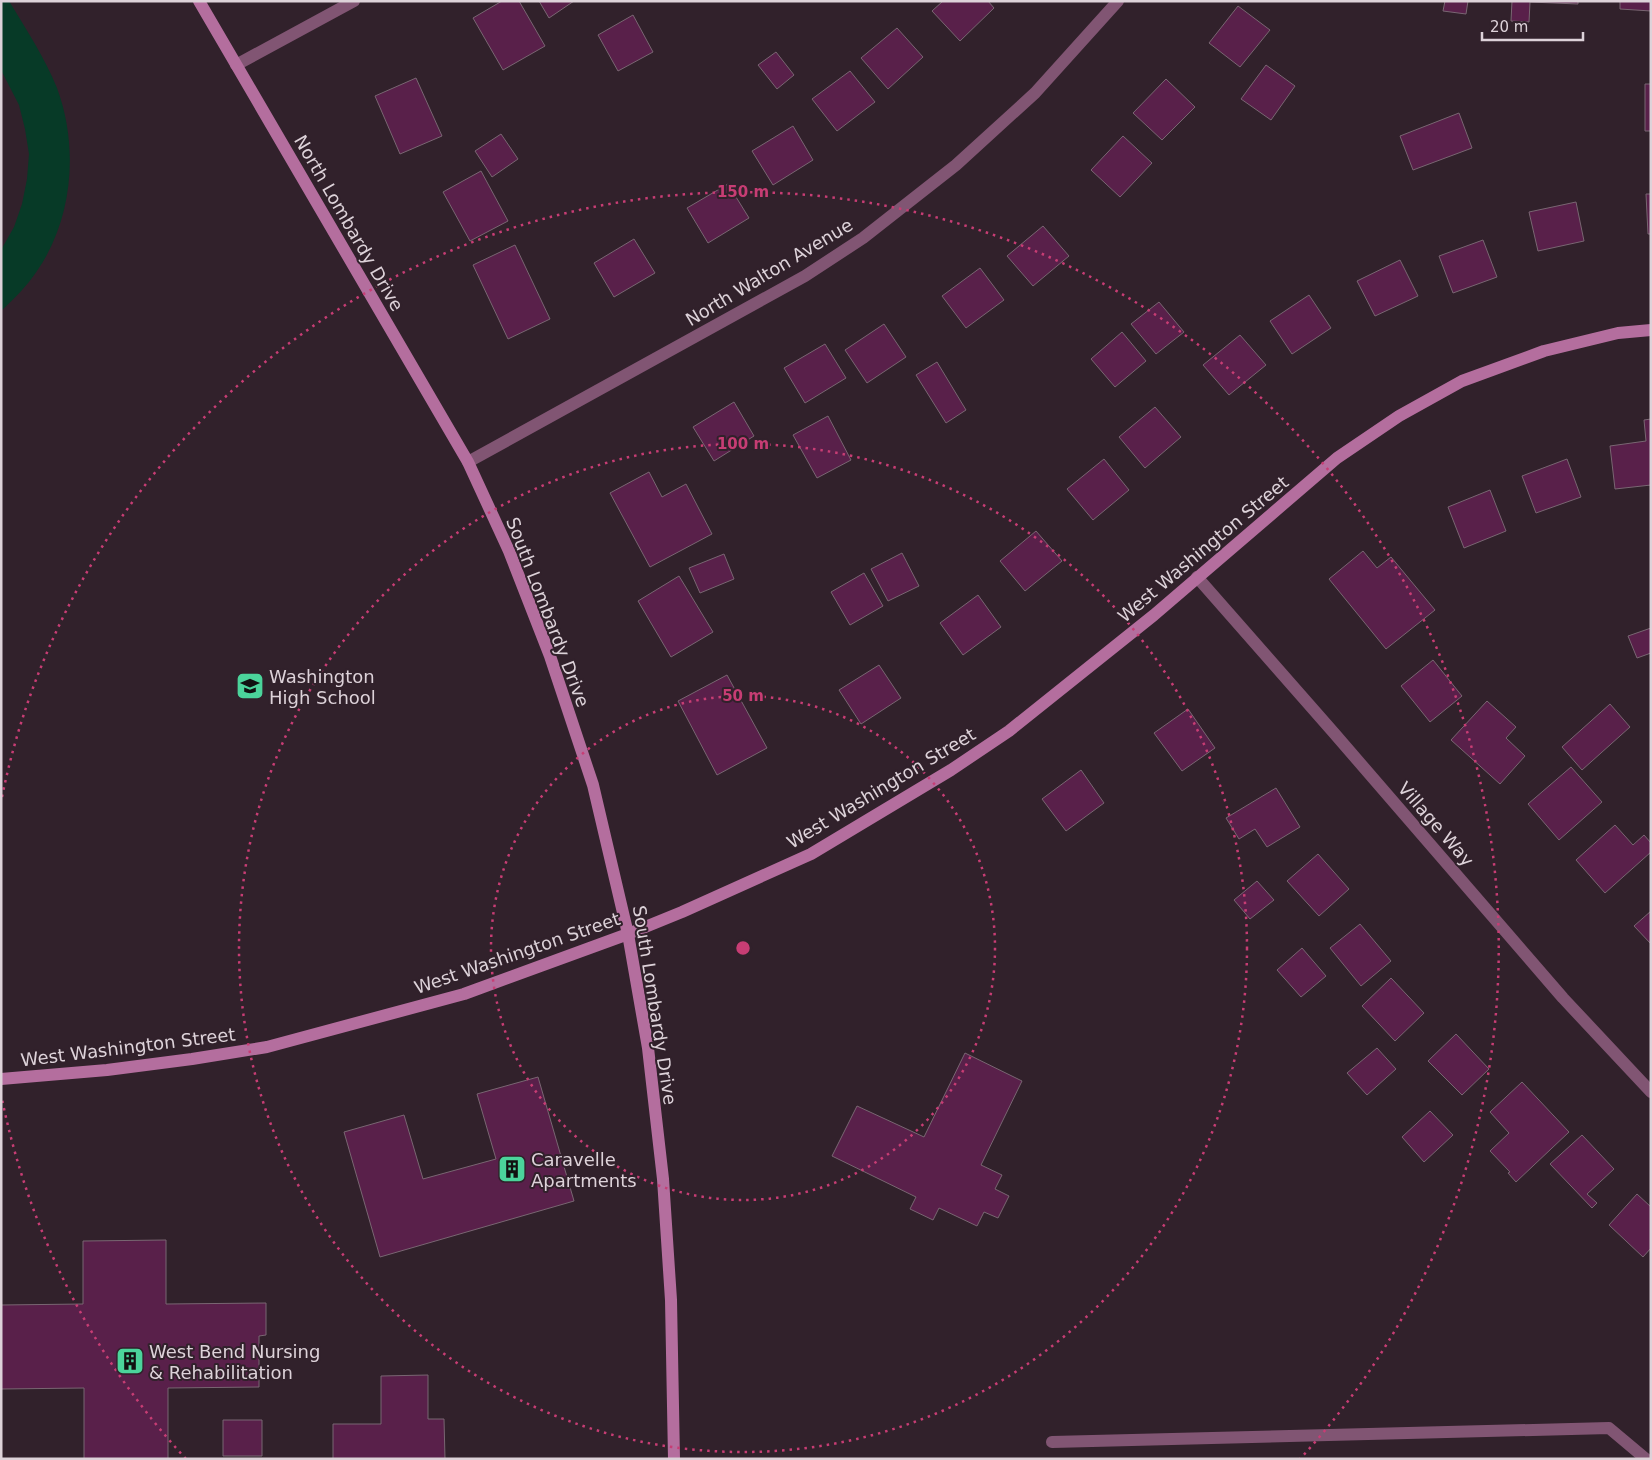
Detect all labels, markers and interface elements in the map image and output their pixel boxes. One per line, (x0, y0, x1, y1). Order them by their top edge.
scale bar (1482, 10, 1583, 42)
text: 20 m (1490, 18, 1528, 36)
street label: North Lombardy Drive (290, 131, 408, 315)
text: 150 m (717, 183, 769, 201)
street label: North Walton Avenue (682, 214, 856, 330)
text: 100 m (717, 435, 769, 453)
street label: West Washington Street (1113, 471, 1293, 627)
street label: South Lombardy Drive (502, 514, 594, 710)
place label: Washington High School (269, 666, 376, 708)
school or university icon: Washington High School (235, 671, 265, 701)
text: 50 m (722, 687, 764, 705)
street label: West Washington Street (783, 723, 979, 853)
street label: Village Way (1394, 778, 1478, 871)
street label: South Lombardy Drive (629, 904, 681, 1106)
street label: West Washington Street (411, 908, 623, 998)
centre of rings (734, 939, 752, 957)
street label: West Washington Street (19, 1023, 237, 1071)
place label: Caravelle Apartments (531, 1149, 637, 1191)
building icon: Caravelle Apartments (497, 1154, 527, 1184)
place label: West Bend Nursing & Rehabilitation (149, 1341, 320, 1383)
building icon: West Bend Nursing & Rehabilitation (115, 1346, 145, 1376)

